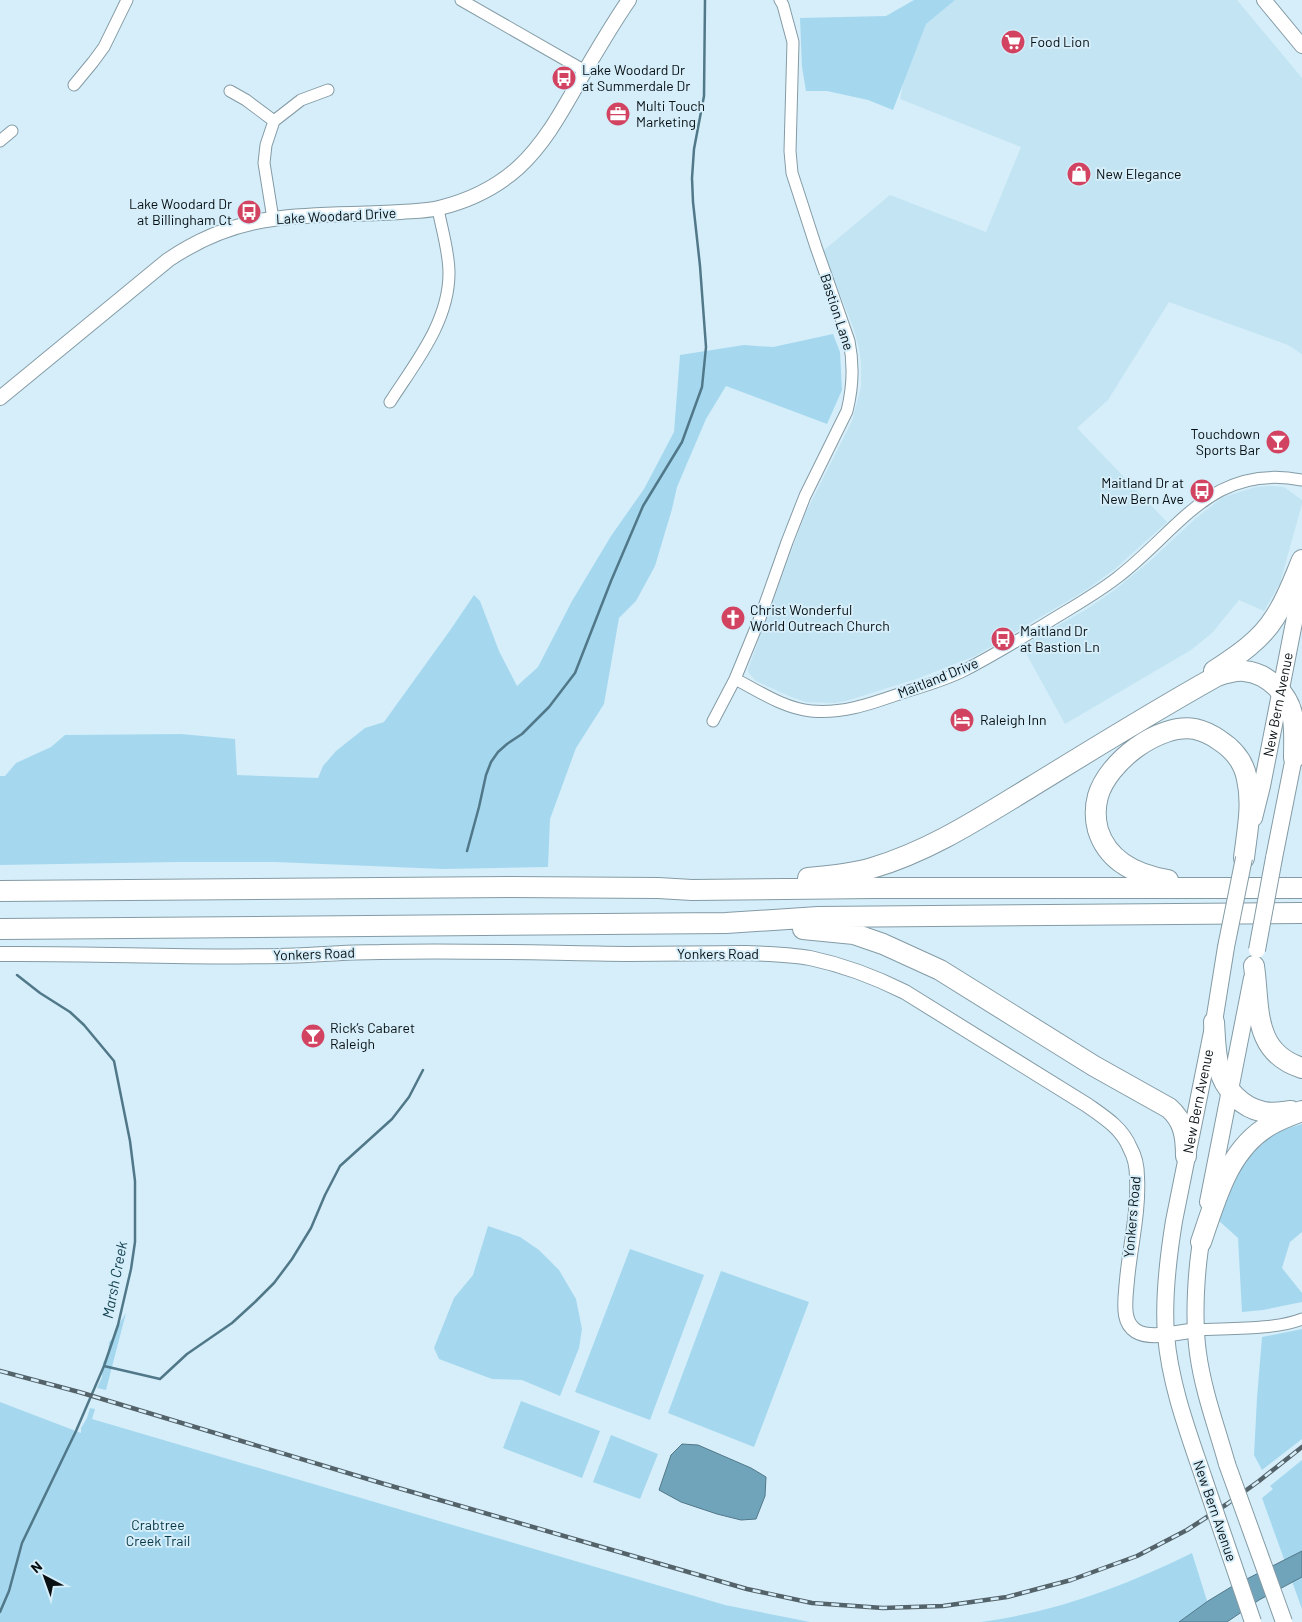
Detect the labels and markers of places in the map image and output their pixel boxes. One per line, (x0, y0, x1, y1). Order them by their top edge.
supermarket icon: Food Lion (1000, 29, 1026, 55)
place label: Food Lion (1030, 33, 1090, 50)
place label: Lake Woodard Dr at Summerdale Dr (582, 61, 690, 94)
bus stop icon: Lake Woodard Dr at Summerdale Dr (551, 65, 577, 91)
place label: Multi Touch Marketing (636, 97, 705, 130)
office icon: Multi Touch Marketing (605, 101, 631, 127)
shop icon: New Elegance (1066, 161, 1092, 187)
place label: New Elegance (1096, 165, 1182, 182)
place label: Lake Woodard Dr at Billingham Ct (129, 195, 232, 228)
bus stop icon: Lake Woodard Dr at Billingham Ct (236, 199, 262, 225)
place label: Touchdown Sports Bar (1191, 425, 1260, 458)
bar icon: Touchdown Sports Bar (1265, 429, 1291, 455)
place label: Maitland Dr at New Bern Ave (1101, 474, 1184, 507)
bus stop icon: Maitland Dr at New Bern Ave (1189, 478, 1215, 504)
place label: Christ Wonderful World Outreach Church (750, 601, 890, 634)
church icon: Christ Wonderful World Outreach Church (720, 605, 746, 631)
place label: Maitland Dr at Bastion Ln (1020, 622, 1100, 655)
bus stop icon: Maitland Dr at Bastion Ln (990, 626, 1016, 652)
hotel icon: Raleigh Inn (949, 707, 975, 733)
place label: Raleigh Inn (980, 711, 1047, 728)
place label: Rick’s Cabaret Raleigh (330, 1019, 415, 1052)
bar icon: Rick’s Cabaret Raleigh (300, 1023, 326, 1049)

